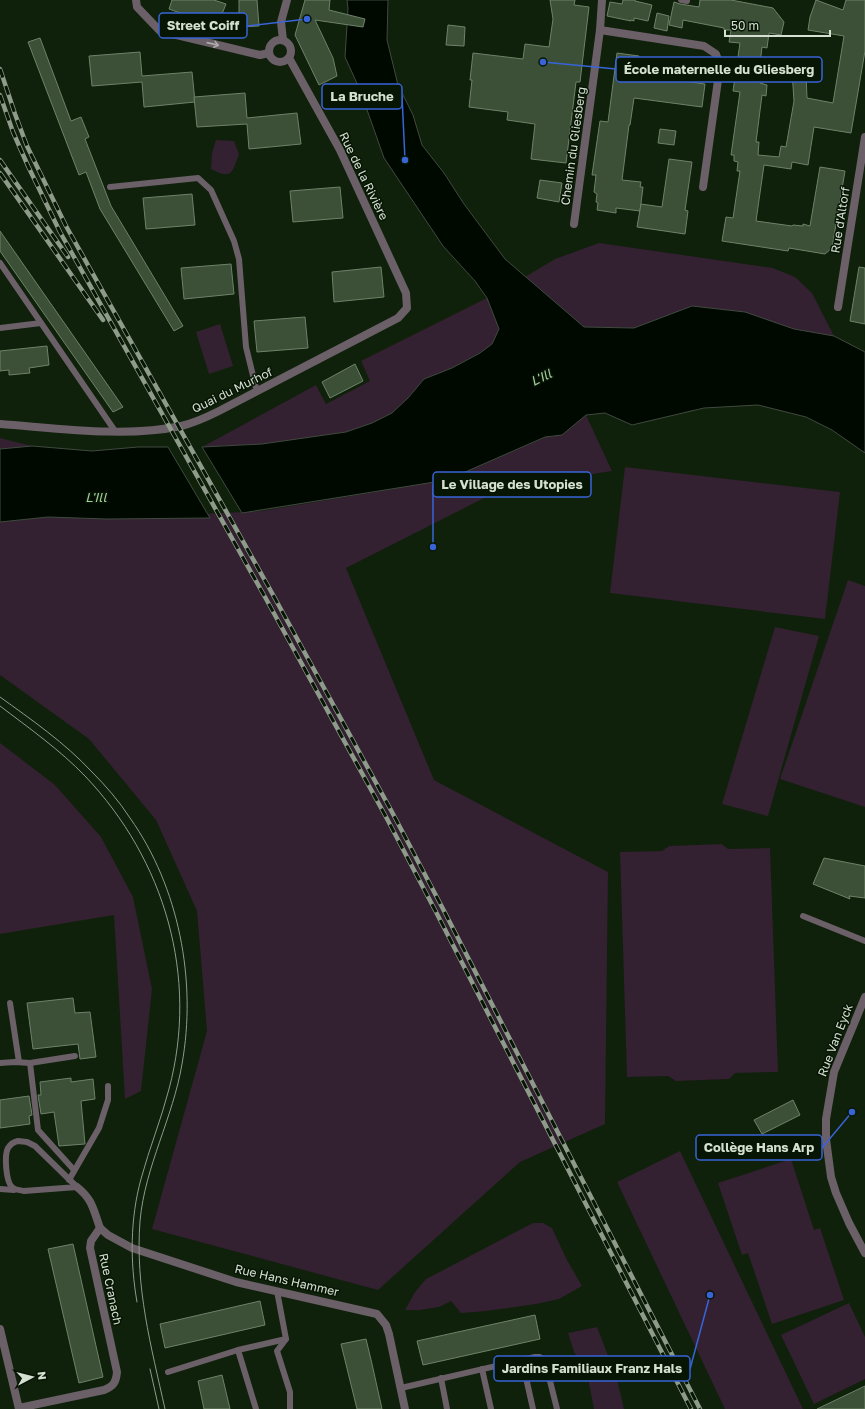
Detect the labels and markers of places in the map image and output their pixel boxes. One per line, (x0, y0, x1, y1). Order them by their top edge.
callout: Street Coiff (159, 13, 247, 38)
callout: École maternelle du Gliesberg (616, 57, 822, 82)
callout: La Bruche (322, 84, 402, 109)
callout: Le Village des Utopies (433, 472, 591, 497)
callout: Collège Hans Arp (696, 1135, 822, 1160)
callout: Jardins Familiaux Franz Hals (494, 1356, 690, 1381)

